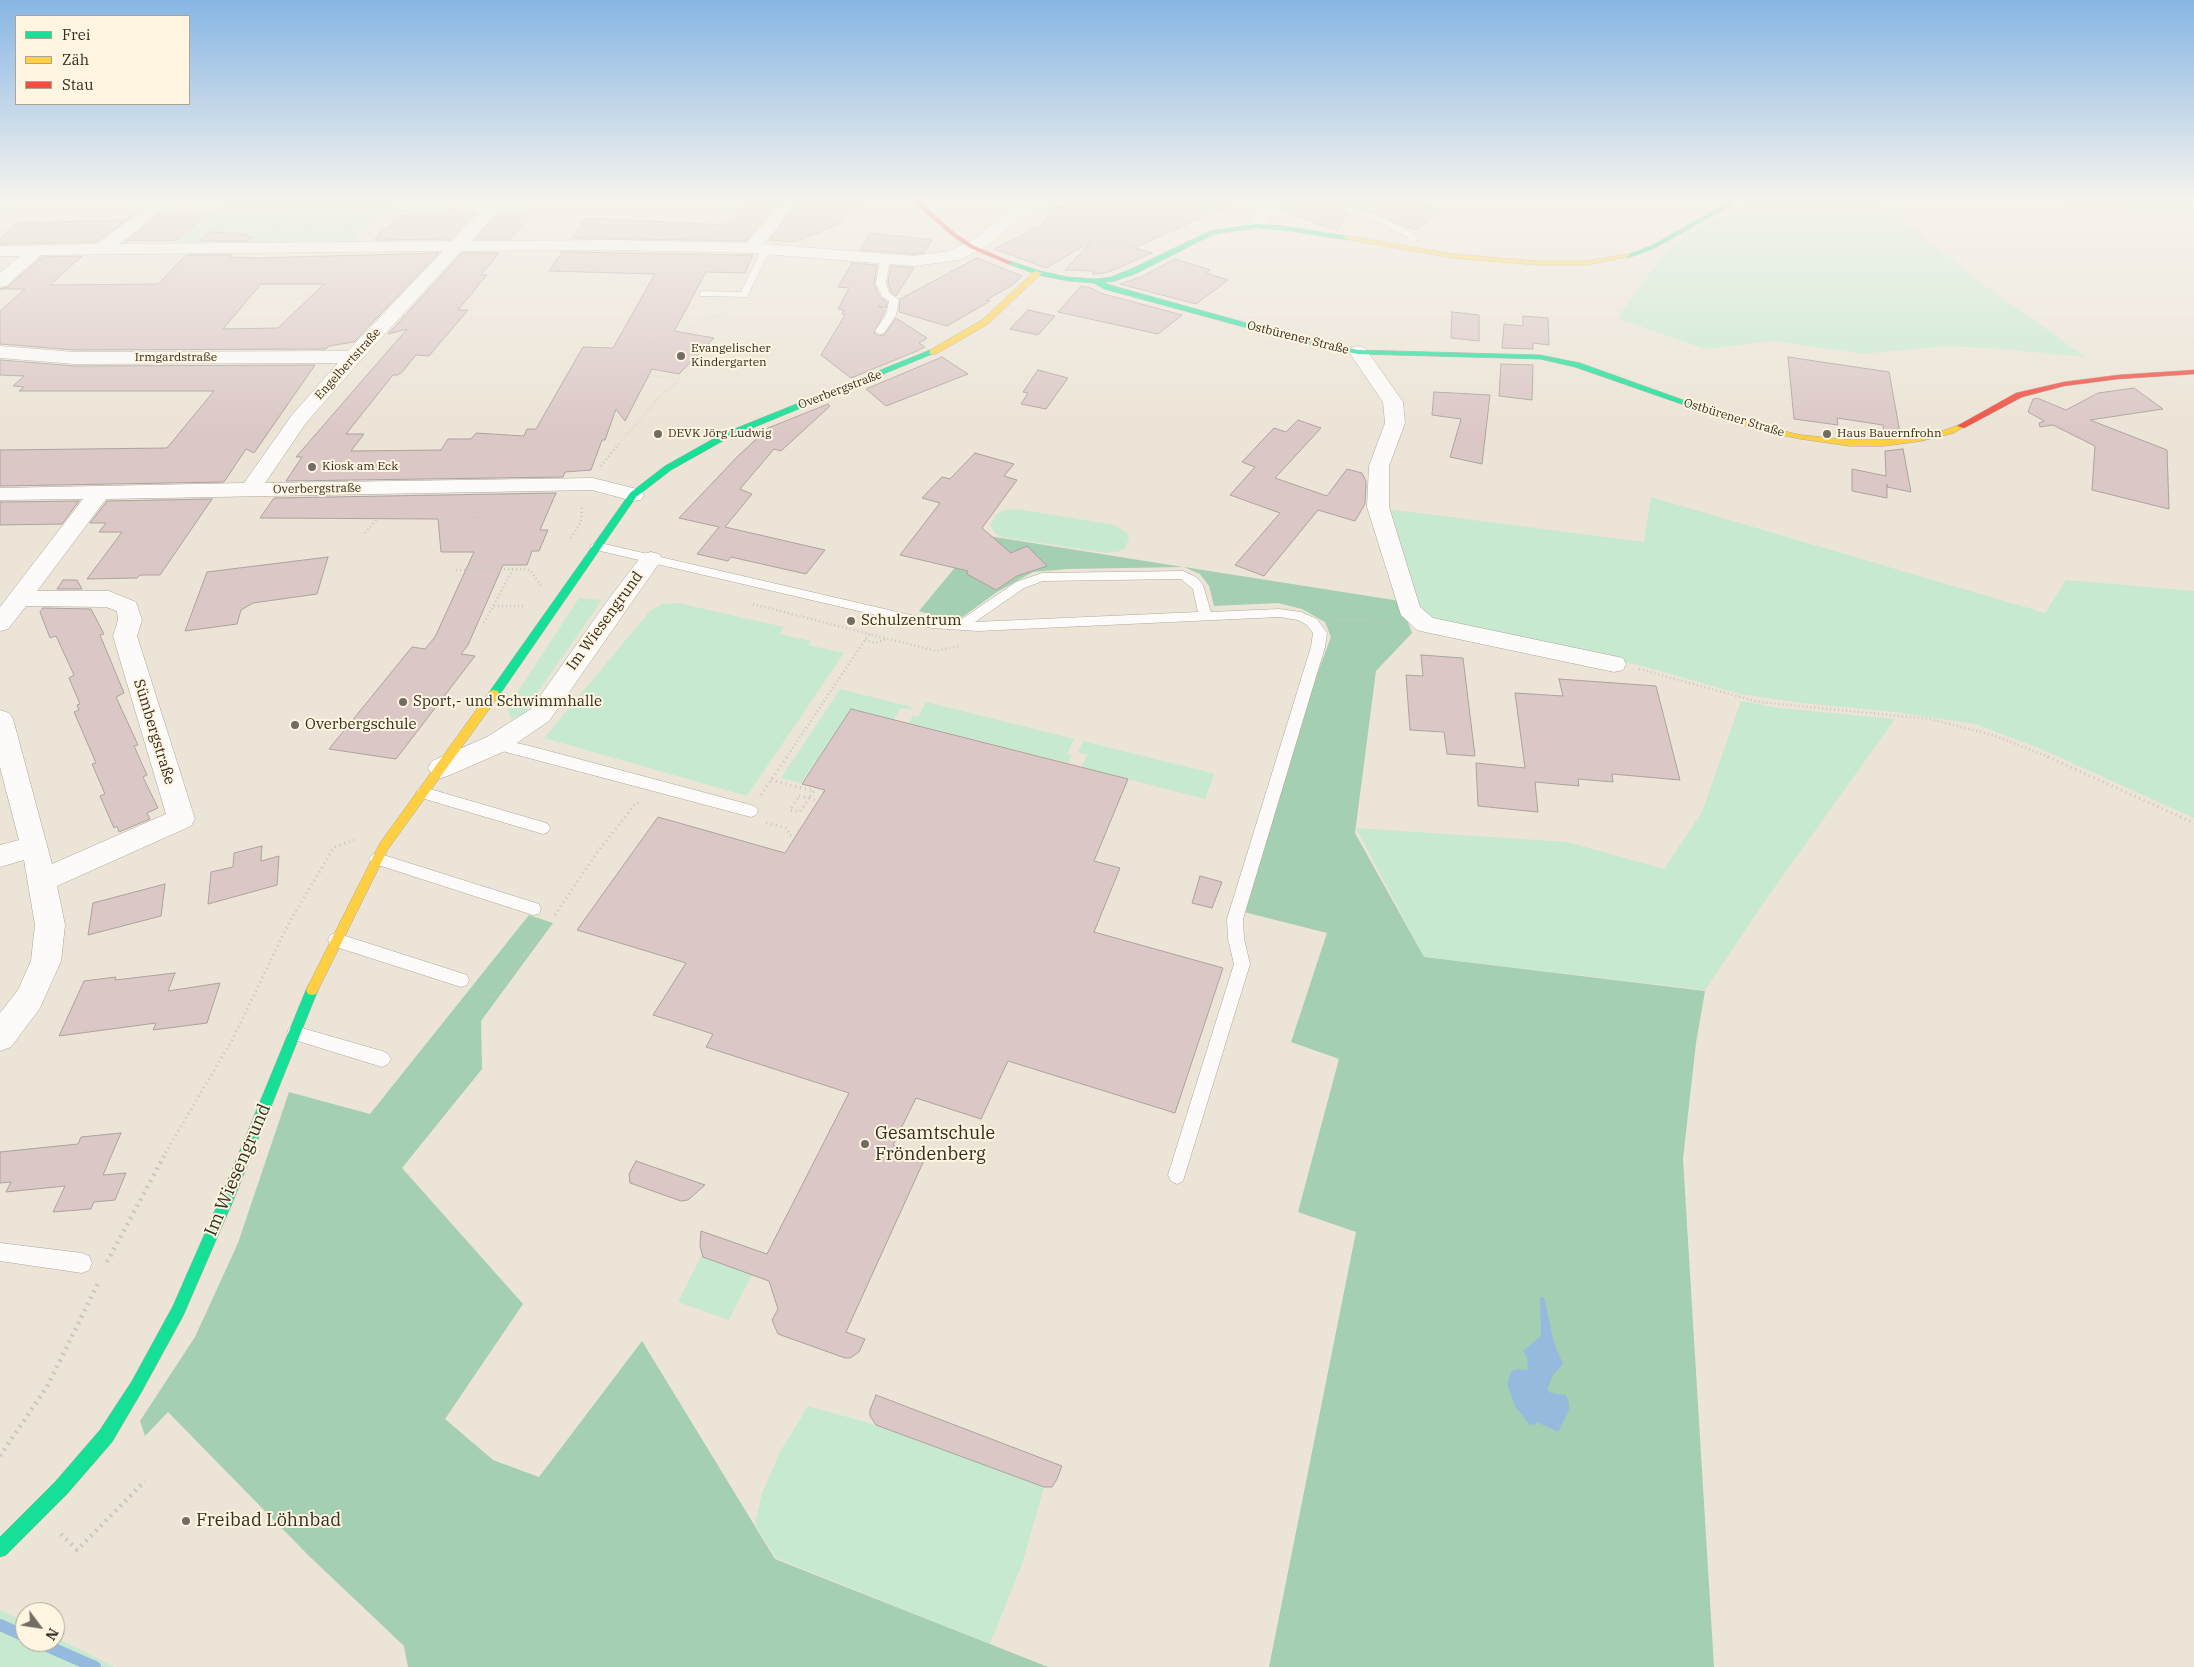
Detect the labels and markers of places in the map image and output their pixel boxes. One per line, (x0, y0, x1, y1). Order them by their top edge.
place label: Evangelischer Kindergarten (691, 342, 771, 370)
marker: Evangelischer Kindergarten (675, 350, 687, 362)
place label: DEVK Jörg Ludwig (668, 427, 771, 441)
place label: Haus Bauernfrohn (1837, 427, 1942, 441)
marker: DEVK Jörg Ludwig (652, 428, 664, 440)
marker: Haus Bauernfrohn (1821, 428, 1833, 440)
place label: Kiosk am Eck (322, 460, 398, 474)
marker: Kiosk am Eck (306, 461, 318, 473)
place label: Schulzentrum (861, 612, 962, 630)
marker: Schulzentrum (845, 615, 857, 627)
place label: Sport,- und Schwimmhalle (413, 693, 602, 711)
marker: Sport,- und Schwimmhalle (397, 696, 409, 708)
place label: Overbergschule (305, 716, 417, 734)
marker: Overbergschule (289, 719, 301, 731)
place label: Gesamtschule Fröndenberg (875, 1123, 995, 1166)
marker: Gesamtschule Fröndenberg (859, 1138, 871, 1150)
place label: Freibad Löhnbad (196, 1510, 341, 1532)
marker: Freibad Löhnbad (180, 1515, 192, 1527)

